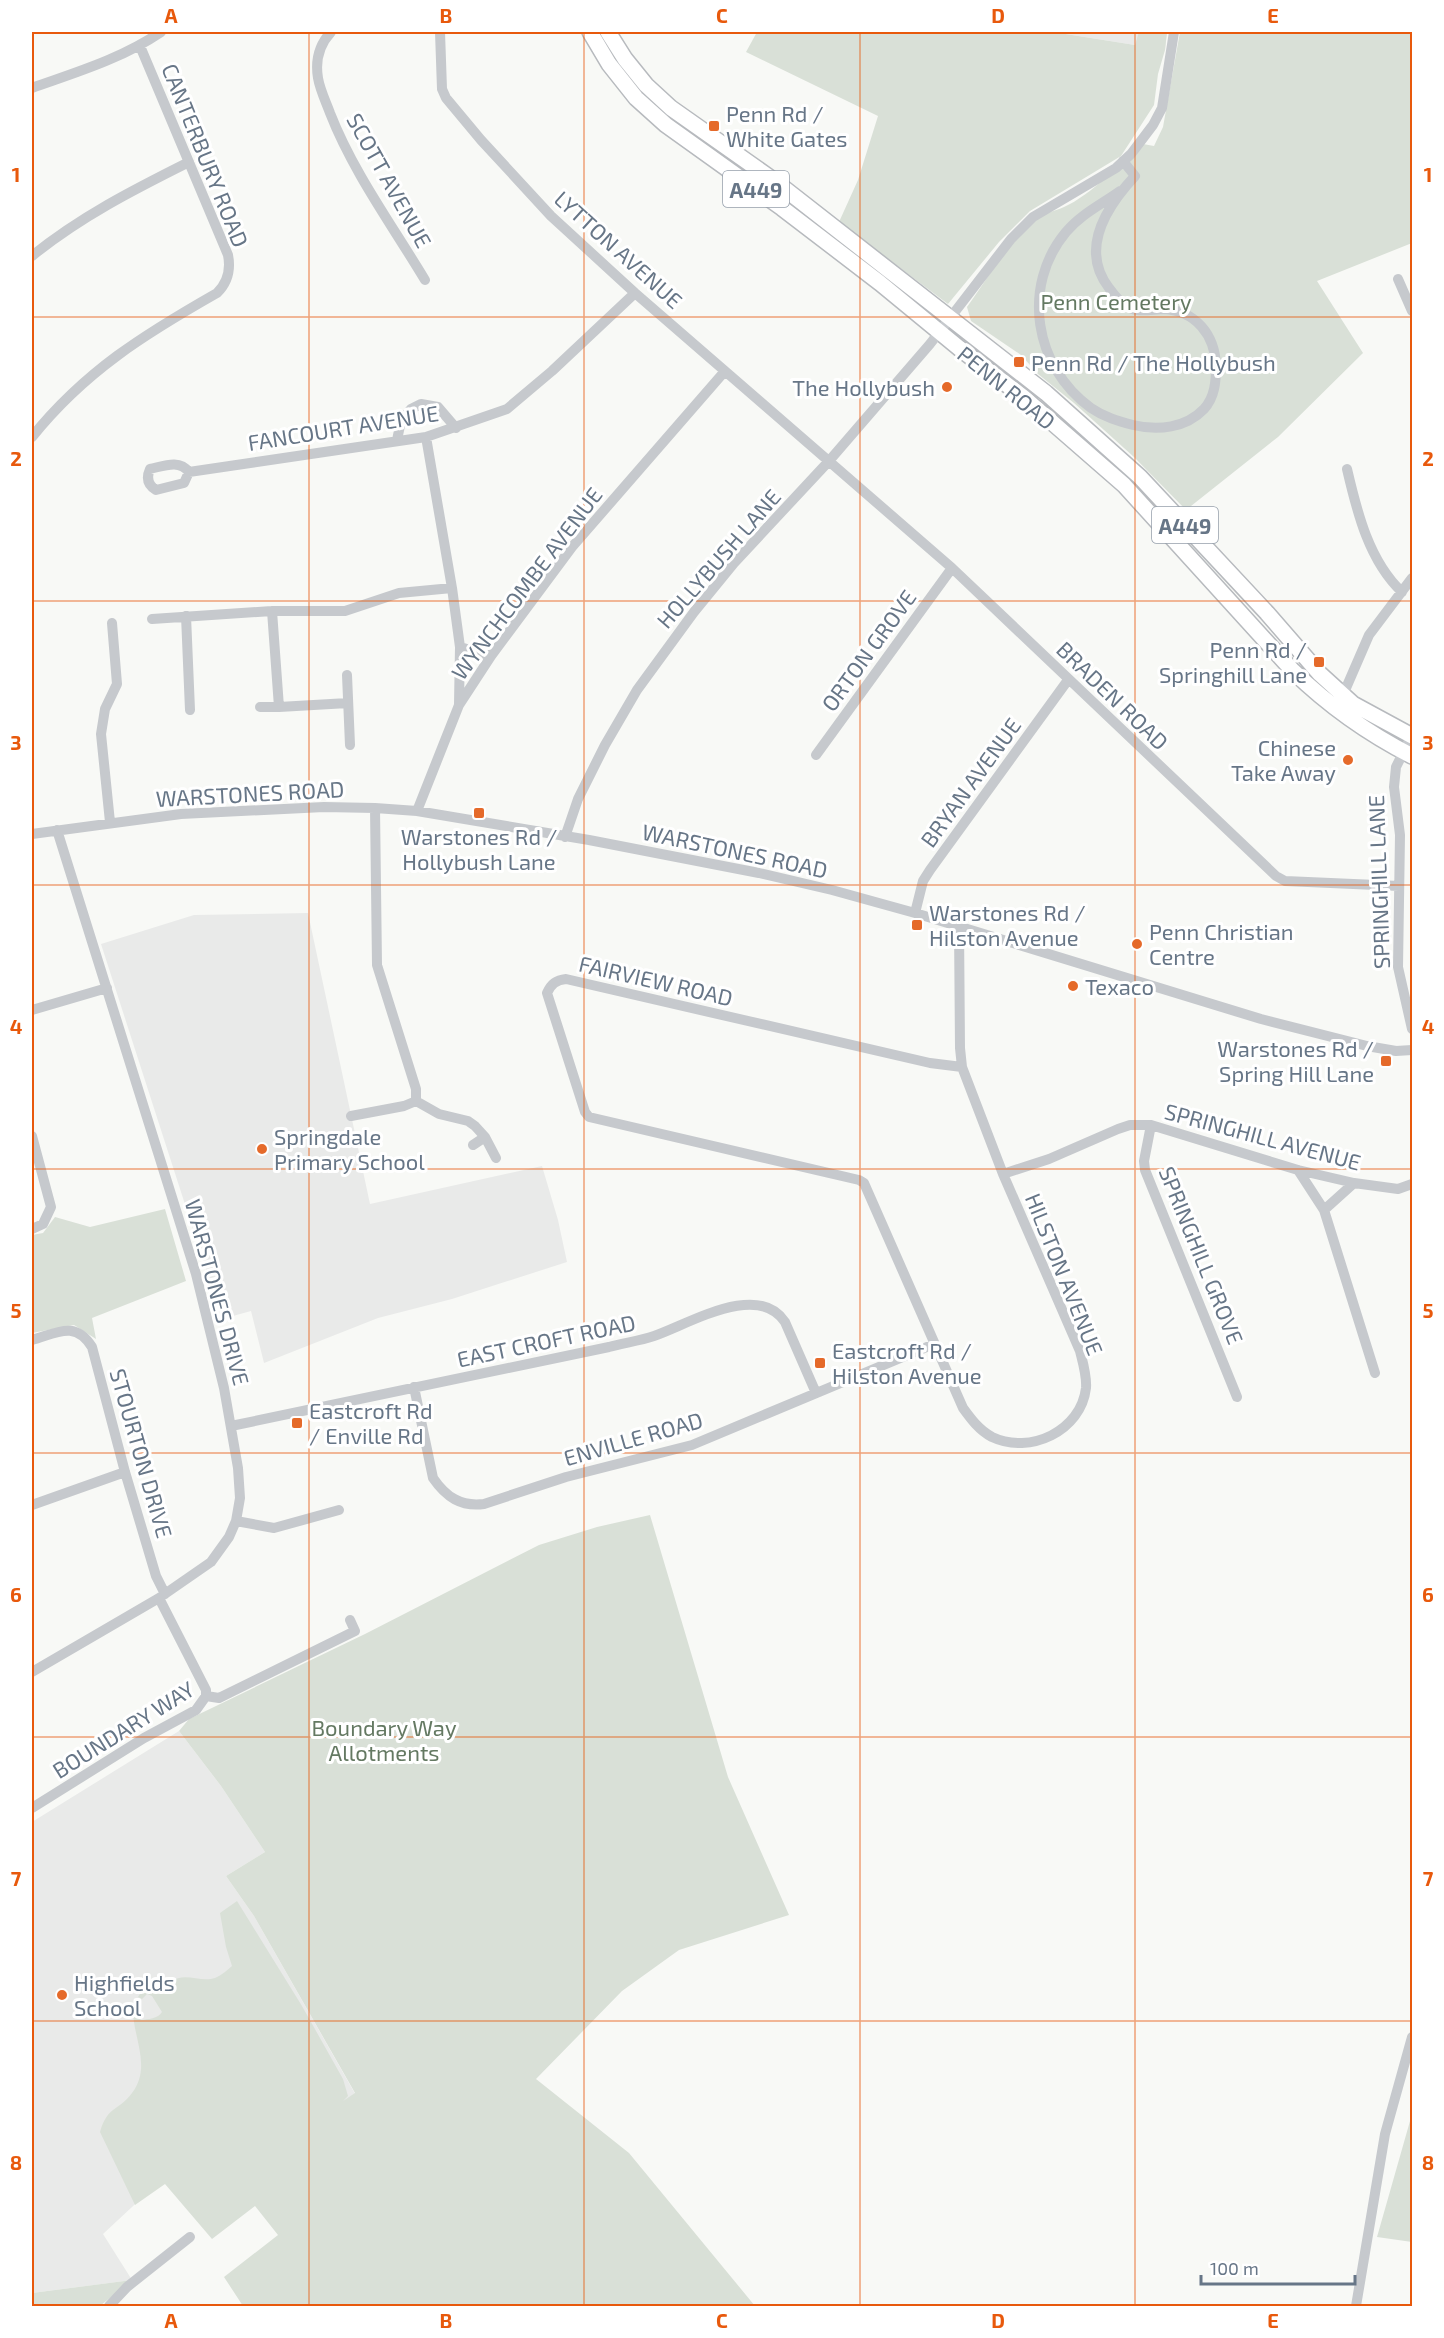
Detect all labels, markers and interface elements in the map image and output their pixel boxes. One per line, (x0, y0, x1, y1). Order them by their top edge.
text: A (164, 3, 178, 27)
text: B (440, 3, 452, 27)
text: C (716, 3, 728, 27)
text: D (991, 3, 1005, 27)
text: E (1267, 3, 1279, 27)
street label: CANTERBURY ROAD (157, 60, 255, 250)
place label: Penn Rd / White Gates (726, 100, 847, 151)
street label: SCOTT AVENUE (342, 108, 438, 252)
marker: Penn Rd / White Gates (707, 119, 721, 133)
text: 1 (12, 162, 20, 186)
text: 1 (1424, 162, 1432, 186)
road number: A449 (723, 171, 789, 207)
street label: LYTTON AVENUE (550, 185, 688, 313)
park label: Penn Cemetery (1040, 288, 1192, 314)
street label: PENN ROAD (953, 340, 1061, 434)
place label: Penn Rd / The Hollybush (1031, 349, 1276, 375)
marker: Penn Rd / The Hollybush (1012, 355, 1026, 369)
place label: The Hollybush (792, 374, 935, 400)
marker: The Hollybush (940, 380, 954, 394)
street label: FANCOURT AVENUE (246, 399, 440, 455)
text: 2 (10, 446, 22, 470)
text: 2 (1422, 446, 1434, 470)
street label: WYNCHCOMBE AVENUE (445, 482, 607, 684)
street label: HOLLYBUSH LANE (651, 483, 785, 633)
road number: A449 (1152, 507, 1218, 543)
street label: ORTON GROVE (815, 584, 921, 716)
street label: BRADEN ROAD (1052, 635, 1174, 755)
place label: Penn Rd / Springhill Lane (1159, 636, 1307, 687)
marker: Penn Rd / Springhill Lane (1312, 655, 1326, 669)
street label: BRYAN AVENUE (914, 712, 1026, 852)
text: 3 (10, 730, 22, 754)
text: 3 (1422, 730, 1434, 754)
place label: Chinese Take Away (1231, 734, 1336, 785)
marker: Chinese Take Away (1341, 753, 1355, 767)
street label: WARSTONES ROAD (155, 775, 345, 811)
street label: SPRINGHILL LANE (1362, 794, 1394, 970)
marker: Warstones Rd / Hollybush Lane (472, 806, 486, 820)
street label: WARSTONES ROAD (640, 818, 830, 882)
place label: Warstones Rd / Hollybush Lane (401, 823, 557, 874)
place label: Warstones Rd / Hilston Avenue (929, 899, 1086, 950)
marker: Warstones Rd / Hilston Avenue (910, 918, 924, 932)
place label: Penn Christian Centre (1149, 918, 1294, 969)
marker: Penn Christian Centre (1130, 937, 1144, 951)
street label: FAIRVIEW ROAD (577, 950, 735, 1010)
place label: Texaco (1085, 973, 1154, 999)
marker: Texaco (1066, 979, 1080, 993)
text: 4 (10, 1014, 23, 1038)
text: 4 (1422, 1014, 1435, 1038)
place label: Warstones Rd / Spring Hill Lane (1217, 1035, 1374, 1086)
marker: Warstones Rd / Spring Hill Lane (1379, 1054, 1393, 1068)
street label: SPRINGHILL AVENUE (1162, 1097, 1364, 1175)
place label: Springdale Primary School (274, 1123, 425, 1174)
marker: Springdale Primary School (255, 1142, 269, 1156)
street label: SPRINGHILL GROVE (1155, 1162, 1249, 1348)
street label: HILSTON AVENUE (1021, 1189, 1109, 1359)
street label: WARSTONES DRIVE (181, 1196, 255, 1388)
text: 5 (10, 1298, 22, 1322)
text: 5 (1422, 1298, 1434, 1322)
street label: EAST CROFT ROAD (454, 1308, 638, 1372)
place label: Eastcroft Rd / Hilston Avenue (832, 1337, 982, 1388)
marker: Eastcroft Rd / Hilston Avenue (813, 1356, 827, 1370)
street label: STOURTON DRIVE (105, 1365, 179, 1541)
place label: Eastcroft Rd / Enville Rd (309, 1397, 433, 1448)
street label: ENVILLE ROAD (561, 1406, 705, 1470)
marker: Eastcroft Rd / Enville Rd (290, 1416, 304, 1430)
text: 6 (10, 1582, 22, 1606)
text: 6 (1422, 1582, 1434, 1606)
street label: BOUNDARY WAY (47, 1675, 199, 1783)
park label: Boundary Way Allotments (311, 1714, 457, 1765)
text: 7 (11, 1866, 22, 1890)
text: 7 (1423, 1866, 1434, 1890)
place label: Highfields School (74, 1969, 175, 2020)
marker: Highfields School (55, 1988, 69, 2002)
text: 8 (10, 2150, 22, 2174)
text: 8 (1422, 2150, 1434, 2174)
scale bar (1201, 2248, 1356, 2286)
text: 100 m (1210, 2257, 1259, 2279)
text: A (164, 2308, 178, 2332)
text: B (440, 2308, 452, 2332)
text: C (716, 2308, 728, 2332)
text: D (991, 2308, 1005, 2332)
text: E (1267, 2308, 1279, 2332)

